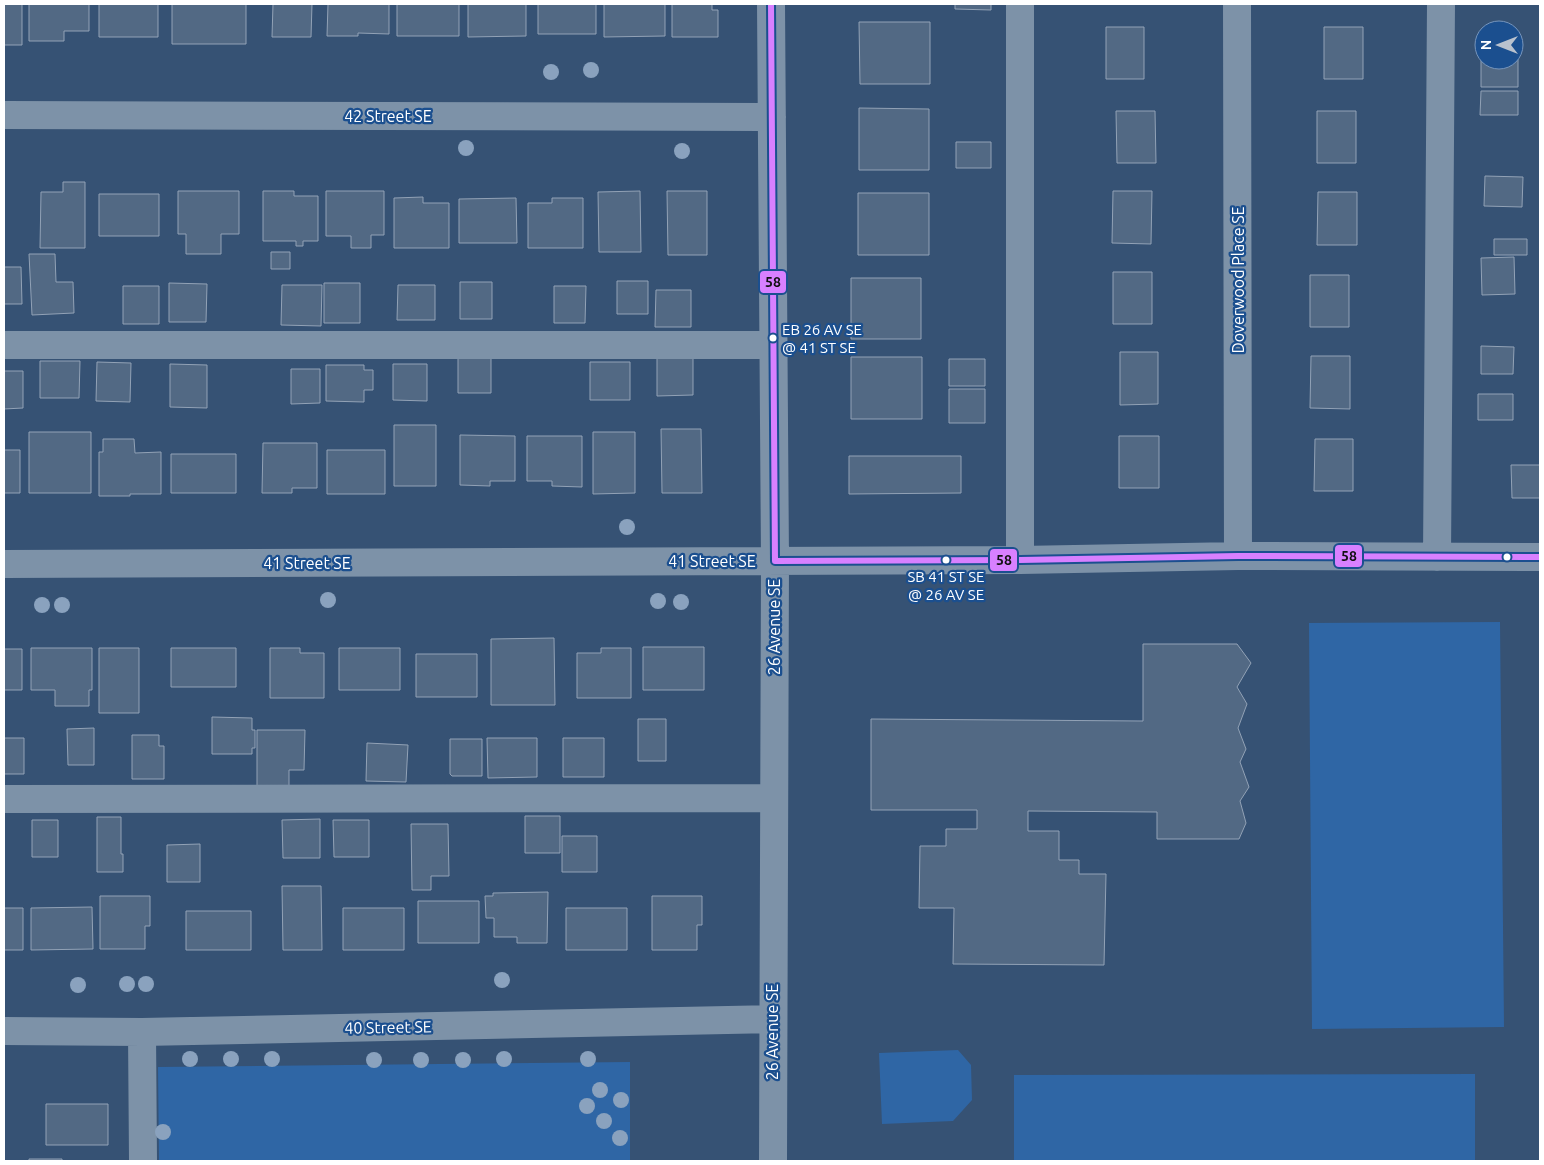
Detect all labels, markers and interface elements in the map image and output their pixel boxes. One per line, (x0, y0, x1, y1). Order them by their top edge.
north arrow (1474, 20, 1524, 70)
text: N (1478, 40, 1494, 50)
street label: 42 Street SE (344, 107, 432, 125)
street label: Doverwood Place SE (1229, 206, 1247, 354)
line badge: 58 (759, 270, 787, 294)
text: 58 (765, 274, 781, 290)
place label: EB 26 AV SE @ 41 ST SE (782, 321, 862, 356)
marker: EB 26 AV SE @ 41 ST SE (768, 333, 778, 343)
line badge: 58 (1334, 544, 1363, 568)
line badge: 58 (989, 548, 1018, 572)
text: 58 (1341, 548, 1357, 564)
street label: 41 Street SE (668, 552, 756, 570)
text: 58 (996, 552, 1012, 568)
unlabelled marker (1502, 552, 1512, 562)
street label: 41 Street SE (263, 554, 351, 572)
marker: SB 41 ST SE @ 26 AV SE (941, 555, 951, 565)
place label: SB 41 ST SE @ 26 AV SE (907, 568, 985, 603)
street label: 26 Avenue SE (765, 579, 783, 675)
street label: 26 Avenue SE (763, 984, 781, 1080)
street label: 40 Street SE (344, 1017, 432, 1037)

